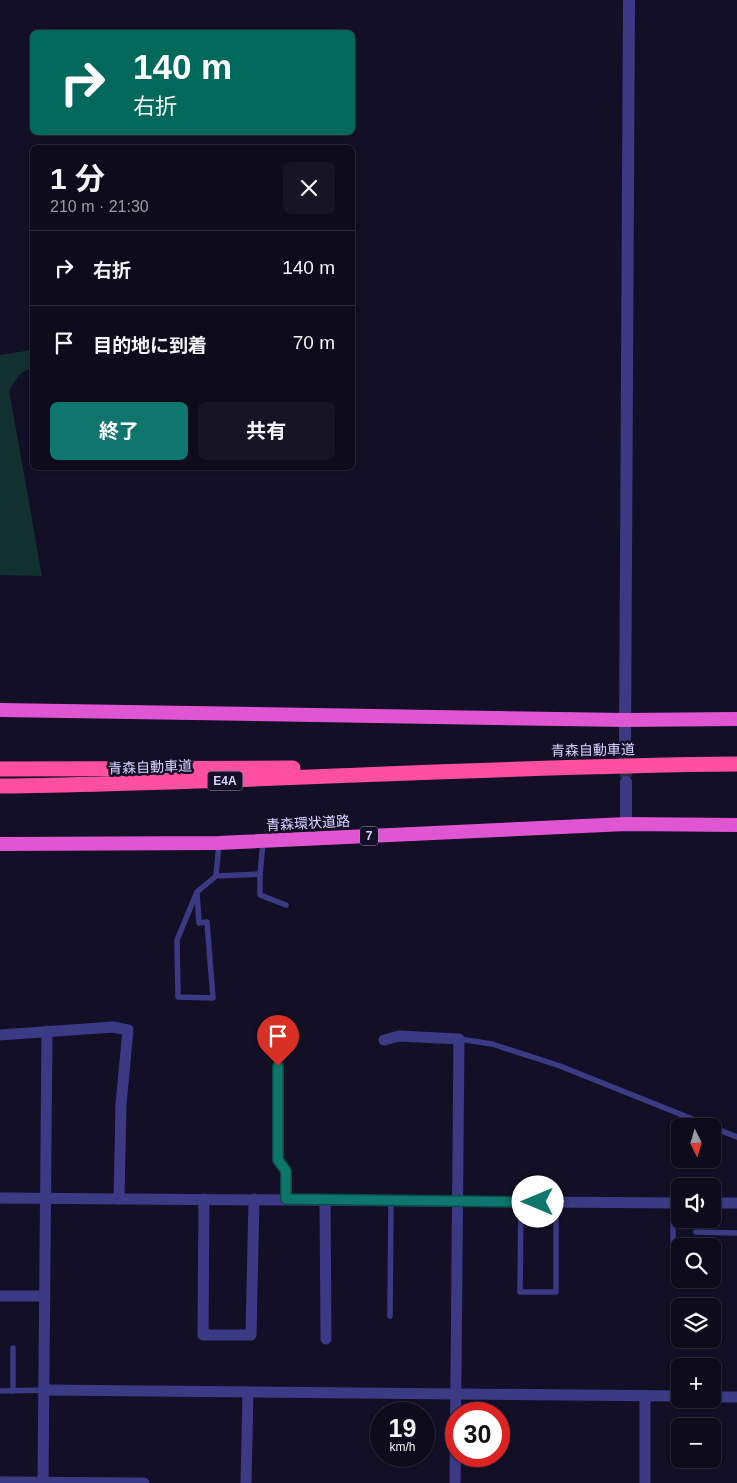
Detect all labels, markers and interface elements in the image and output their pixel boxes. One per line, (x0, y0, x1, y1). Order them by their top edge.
text: 140 m (133, 47, 232, 86)
icon: right (50, 50, 115, 115)
text: 右折 (133, 94, 177, 119)
text: 1 分 (50, 162, 105, 195)
button: close (283, 162, 335, 214)
text: 210 m · 21:30 (50, 198, 149, 215)
icon: right (50, 254, 78, 282)
text: 140 m (282, 257, 335, 278)
text: 右折 (93, 260, 131, 281)
icon: arrive (50, 329, 78, 357)
text: 70 m (293, 332, 335, 353)
text: 目的地に到着 (93, 335, 207, 356)
button: 終了 (50, 402, 188, 460)
button: 共有 (198, 402, 335, 460)
street label: 青森自動車道 (551, 741, 635, 759)
street label: 青森自動車道 (108, 758, 192, 776)
road number: E4A (208, 771, 242, 790)
street label: 青森環状道路 (266, 813, 350, 833)
road number: 7 (360, 826, 378, 846)
pin (257, 1015, 299, 1066)
icon: arrive (264, 1022, 292, 1050)
north arrow (671, 1118, 721, 1168)
map controls (671, 1118, 721, 1468)
position arrow (511, 1175, 563, 1227)
button: sound (671, 1178, 721, 1228)
button: search (671, 1238, 721, 1288)
button: layers (671, 1298, 721, 1348)
button: + (671, 1358, 721, 1408)
speed limit sign: 30 (445, 1402, 510, 1467)
text: 19 (389, 1414, 416, 1442)
button: − (671, 1418, 721, 1468)
text: km/h (389, 1440, 416, 1454)

